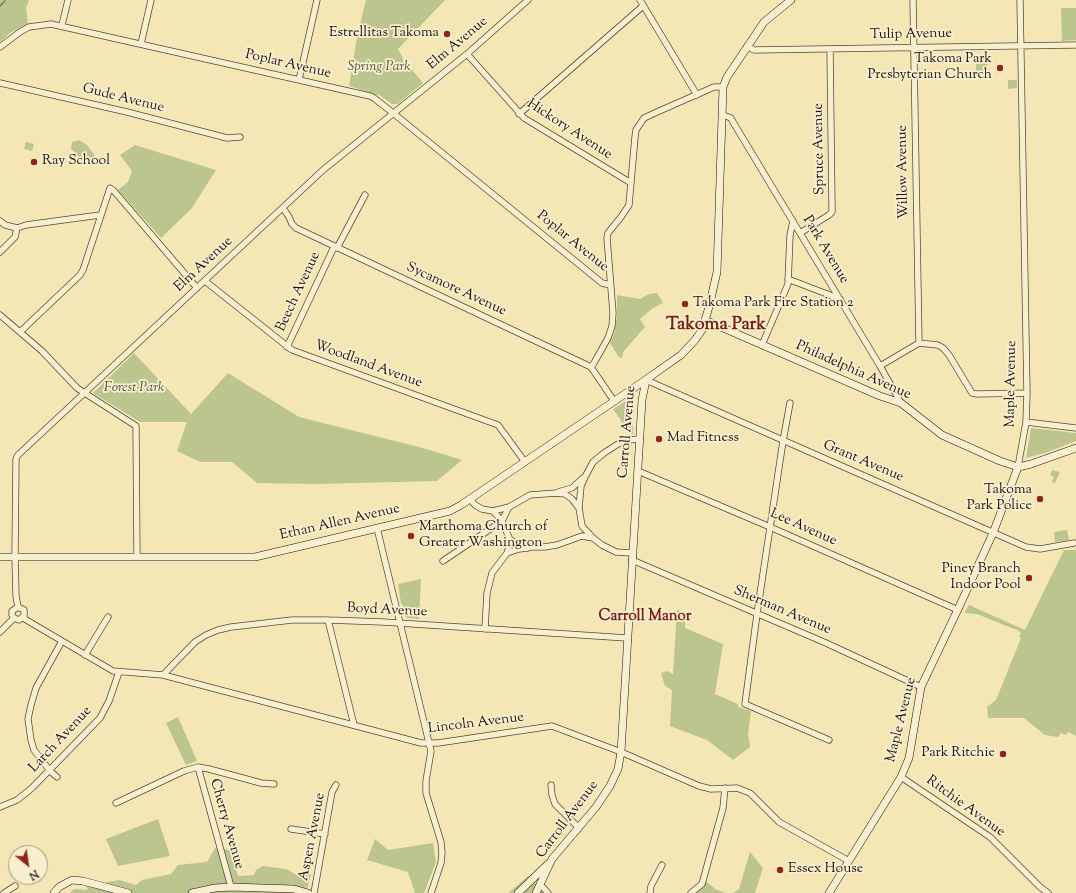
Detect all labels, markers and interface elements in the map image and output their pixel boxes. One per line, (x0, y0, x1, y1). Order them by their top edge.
street label: Elm Avenue (424, 14, 492, 74)
place label: Estrellitas Takoma (329, 26, 439, 42)
street label: Tulip Avenue (870, 26, 952, 44)
marker: Estrellitas Takoma (442, 29, 452, 39)
street label: Poplar Avenue (243, 47, 333, 83)
place label: Takoma Park Presbyterian Church (868, 52, 992, 84)
park label: Spring Park (348, 60, 410, 76)
marker: Takoma Park Presbyterian Church (995, 63, 1005, 73)
street label: Gude Avenue (80, 81, 166, 117)
street label: Hickory Avenue (523, 96, 615, 164)
street label: Spruce Avenue (811, 103, 829, 195)
street label: Willow Avenue (895, 125, 913, 219)
place label: Ray School (42, 154, 110, 170)
marker: Ray School (29, 157, 39, 167)
street label: Poplar Avenue (533, 208, 611, 276)
street label: Park Avenue (798, 213, 852, 287)
street label: Elm Avenue (171, 234, 237, 296)
street label: Beech Avenue (273, 249, 325, 335)
street label: Sycamore Avenue (403, 259, 509, 321)
place label: Takoma Park Fire Station 2 (693, 296, 854, 312)
marker: Takoma Park Fire Station 2 (680, 299, 690, 309)
district label: Takoma Park (666, 315, 766, 337)
street label: Woodland Avenue (312, 338, 424, 392)
street label: Philadelphia Avenue (793, 338, 913, 404)
street label: Maple Avenue (1003, 340, 1021, 428)
park label: Forest Park (104, 381, 164, 397)
street label: Carroll Avenue (616, 385, 640, 479)
place label: Mad Fitness (667, 431, 739, 447)
marker: Mad Fitness (654, 434, 664, 444)
street label: Grant Avenue (820, 437, 906, 487)
place label: Takoma Park Police (967, 483, 1032, 516)
marker: Takoma Park Police (1035, 494, 1045, 504)
street label: Ethan Allen Avenue (278, 501, 402, 545)
street label: Lee Avenue (767, 506, 839, 550)
place label: Marthoma Church of Greater Washington (419, 520, 548, 552)
marker: Marthoma Church of Greater Washington (406, 531, 416, 541)
place label: Piney Branch Indoor Pool (942, 562, 1021, 594)
marker: Piney Branch Indoor Pool (1024, 573, 1034, 583)
street label: Sherman Avenue (731, 583, 833, 639)
street label: Boyd Avenue (346, 601, 428, 621)
district label: Carroll Manor (599, 608, 691, 626)
street label: Maple Avenue (883, 676, 921, 764)
street label: Larch Avenue (26, 703, 96, 777)
street label: Lincoln Avenue (427, 710, 525, 738)
place label: Park Ritchie (922, 746, 995, 762)
marker: Park Ritchie (998, 749, 1008, 759)
street label: Ritchie Avenue (922, 773, 1008, 841)
street label: Cherry Avenue (205, 777, 247, 871)
street label: Carroll Avenue (533, 778, 603, 862)
street label: Aspen Avenue (296, 792, 330, 882)
north arrow (8, 845, 48, 885)
place label: Essex House (788, 862, 863, 878)
text: N (26, 865, 41, 884)
marker: Essex House (775, 865, 785, 875)

